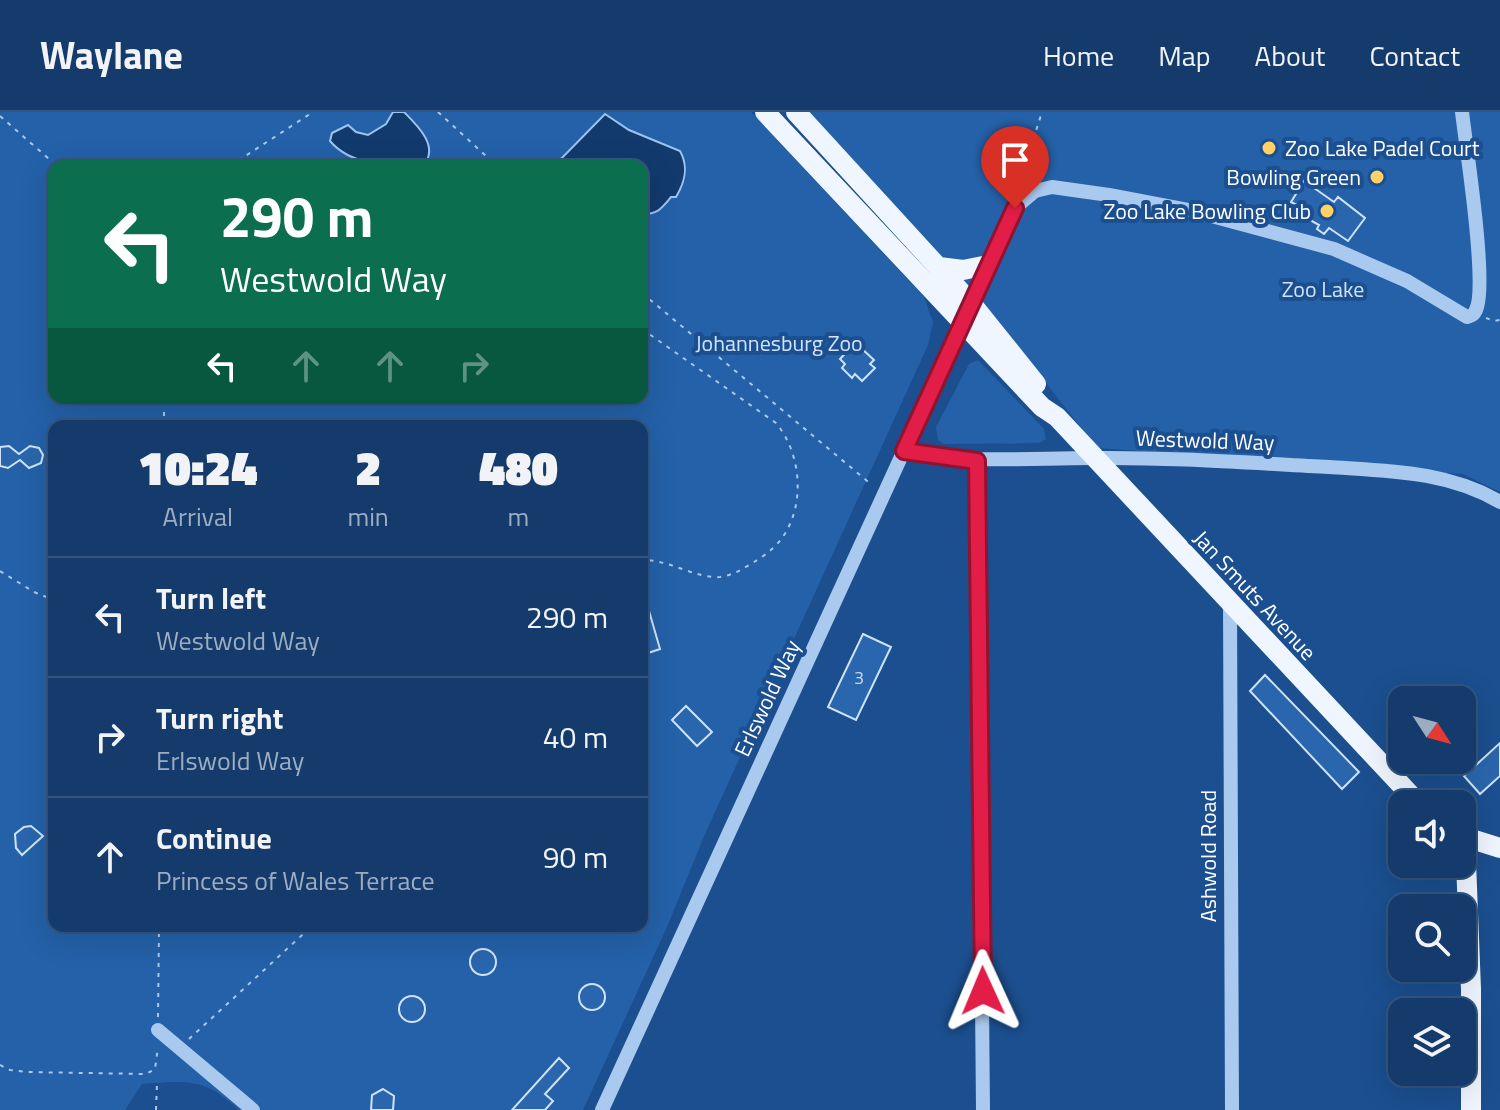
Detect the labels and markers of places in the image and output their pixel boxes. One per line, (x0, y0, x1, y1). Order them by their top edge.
pin (981, 126, 1049, 208)
place label: Zoo Lake Padel Court (1285, 131, 1480, 165)
marker: Zoo Lake Padel Court (1260, 139, 1278, 157)
place label: Bowling Green (1226, 160, 1361, 194)
marker: Bowling Green (1368, 168, 1386, 186)
place label: Zoo Lake Bowling Club (1104, 194, 1311, 228)
marker: Zoo Lake Bowling Club (1318, 202, 1336, 220)

